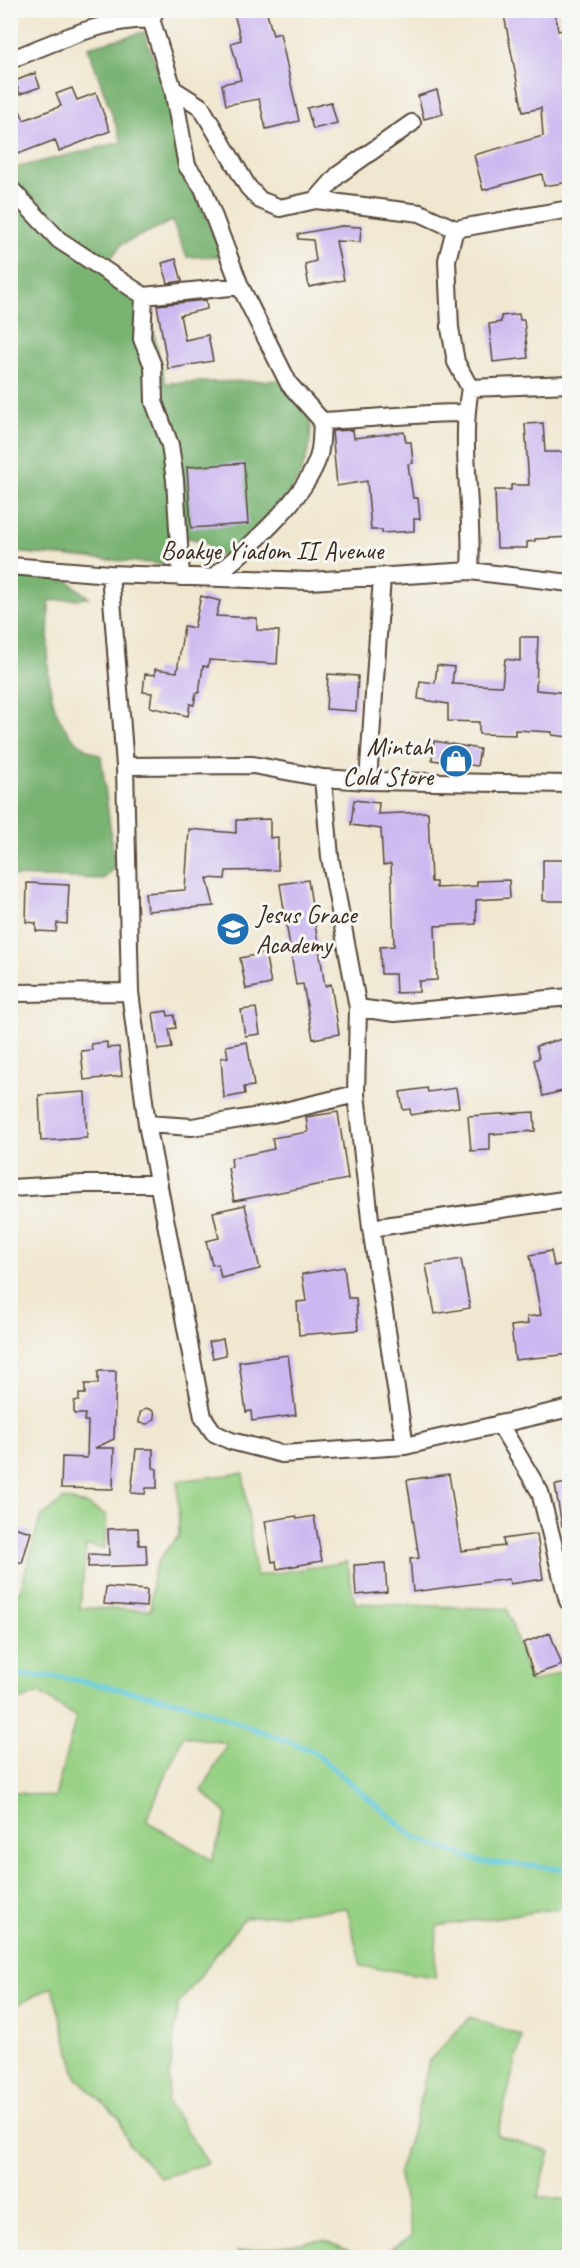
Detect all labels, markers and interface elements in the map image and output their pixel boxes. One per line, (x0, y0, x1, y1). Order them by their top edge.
street label: Boakye Yiadom II Avenue (161, 534, 385, 567)
place label: Mintah Cold Store (342, 730, 435, 793)
shop icon: Mintah Cold Store (438, 743, 474, 779)
place label: Jesus Grace Academy (254, 898, 359, 961)
school or university icon: Jesus Grace Academy (215, 911, 251, 947)

